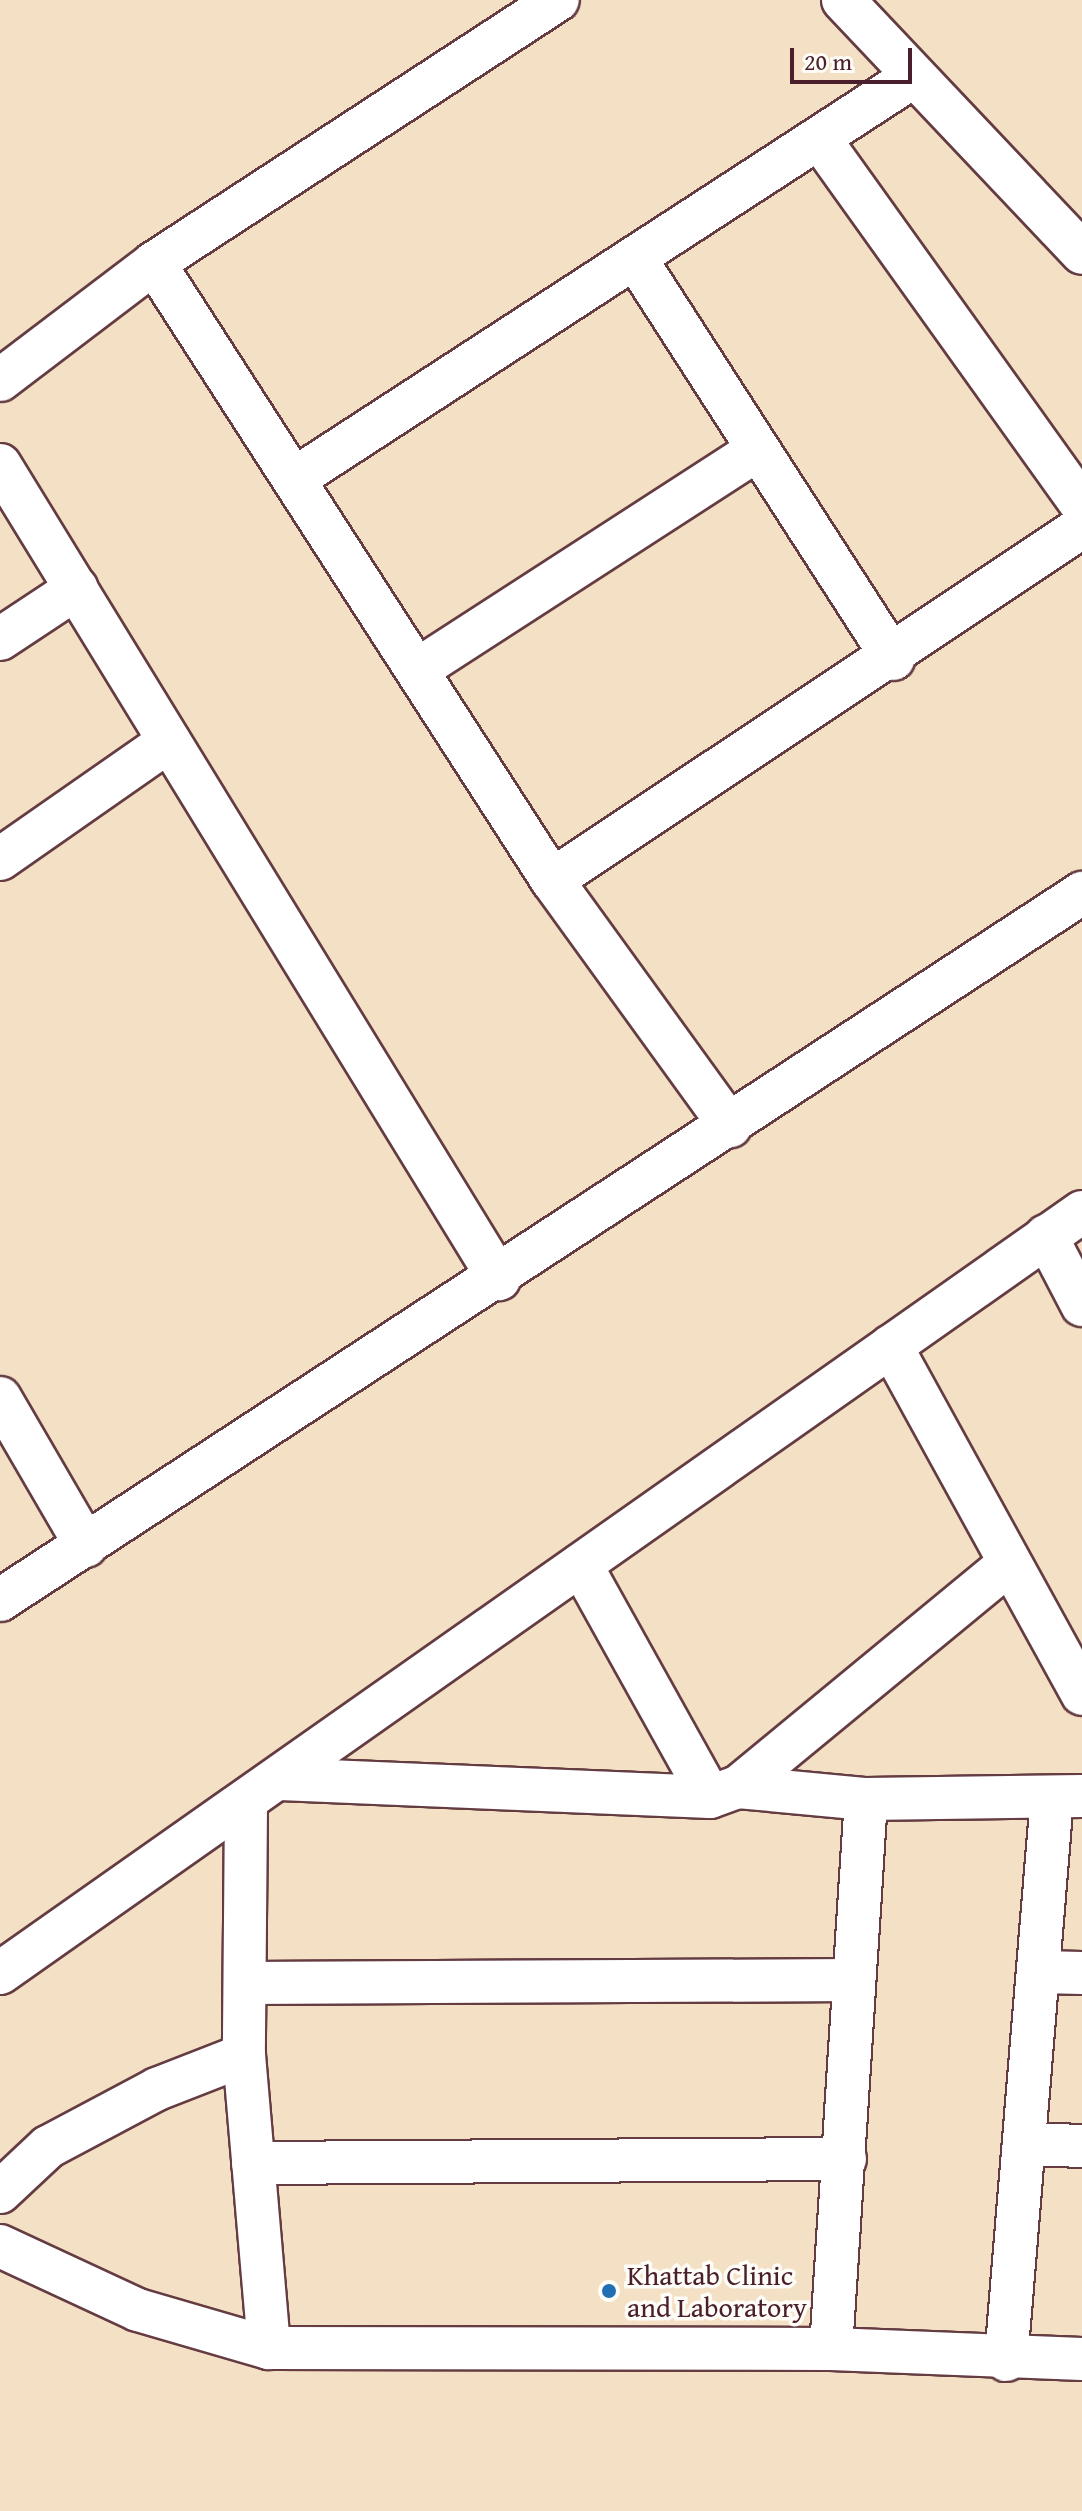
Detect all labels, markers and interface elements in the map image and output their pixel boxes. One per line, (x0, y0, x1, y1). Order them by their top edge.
scale bar (794, 32, 916, 82)
text: 20 m (804, 44, 852, 79)
place label: Khattab Clinic and Laboratory (627, 2258, 807, 2324)
marker: Khattab Clinic and Laboratory (598, 2280, 620, 2302)

